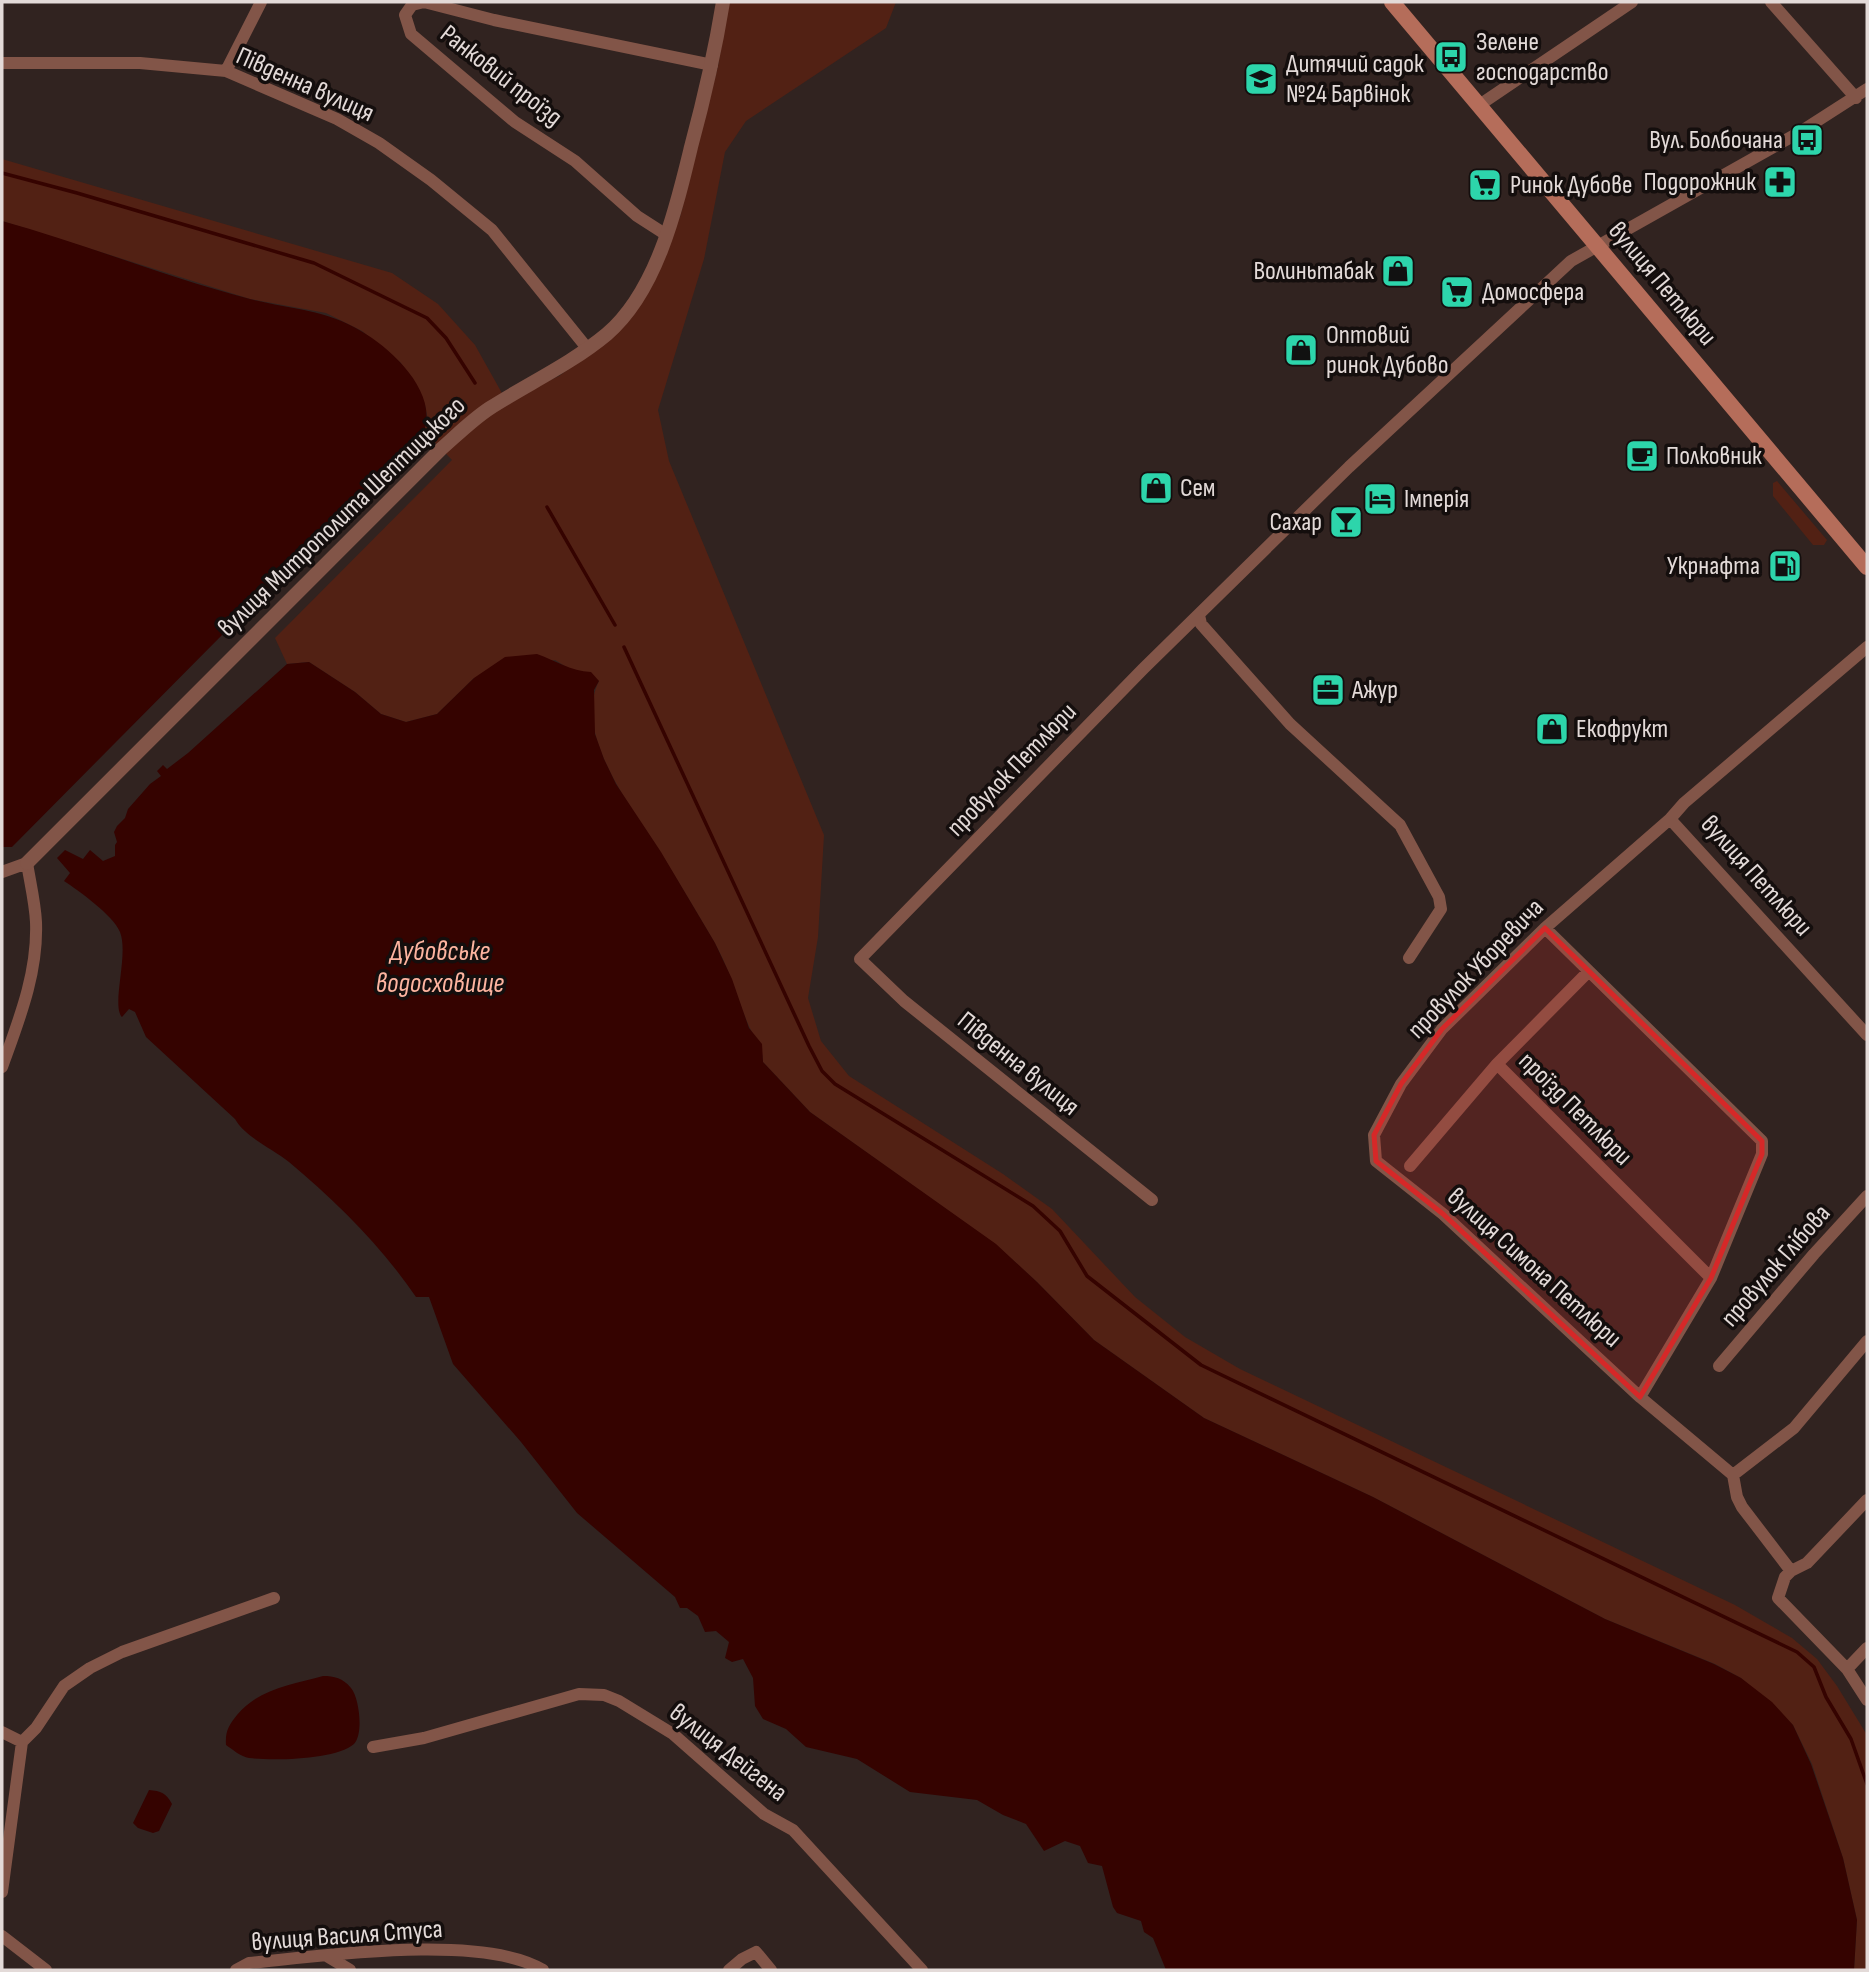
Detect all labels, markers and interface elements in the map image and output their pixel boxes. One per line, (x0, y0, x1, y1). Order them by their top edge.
street label: Ранковий проїзд (434, 19, 568, 133)
place label: Зелене господарство (1476, 27, 1609, 88)
bus stop icon: Зелене господарство (1432, 38, 1470, 76)
street label: Південна вулиця (231, 41, 379, 129)
place label: Дитячий садок №24 Барвінок (1286, 49, 1424, 110)
school or university icon: Дитячий садок №24 Барвінок (1242, 60, 1280, 98)
bus stop icon: Вул. Болбочана (1788, 121, 1826, 159)
place label: Вул. Болбочана (1649, 125, 1783, 156)
pharmacy icon: Подорожник (1761, 163, 1799, 201)
supermarket icon: Ринок Дубове (1466, 166, 1504, 204)
place label: Подорожник (1643, 167, 1756, 198)
place label: Ринок Дубове (1510, 170, 1632, 201)
street label: вулиця Петлюри (1601, 216, 1723, 352)
shop icon: Волиньтабак (1379, 252, 1417, 290)
place label: Волиньтабак (1253, 256, 1374, 287)
supermarket icon: Домосфера (1438, 273, 1476, 311)
place label: Домосфера (1482, 277, 1584, 308)
place label: Оптовий ринок Дубово (1326, 320, 1449, 381)
shop icon: Оптовий ринок Дубово (1282, 331, 1320, 369)
street label: вулиця Митрополита Шептицького (212, 391, 472, 643)
cafe icon: Полковник (1623, 437, 1661, 475)
place label: Полковник (1666, 441, 1762, 472)
shop icon: Сем (1137, 469, 1175, 507)
place label: Сем (1180, 473, 1216, 504)
hotel icon: Імперія (1361, 480, 1399, 518)
place label: Імперія (1404, 484, 1469, 515)
bar icon: Сахар (1327, 503, 1365, 541)
place label: Сахар (1270, 507, 1322, 538)
fuel station icon: Укрнафта (1766, 547, 1804, 585)
place label: Укрнафта (1667, 551, 1760, 582)
office icon: Ажур (1309, 671, 1347, 709)
place label: Ажур (1351, 675, 1398, 706)
street label: провулок Петлюри (941, 697, 1083, 843)
shop icon: Екофрукт (1533, 710, 1571, 748)
place label: Екофрукт (1576, 714, 1668, 745)
street label: вулиця Петлюри (1694, 809, 1818, 943)
street label: провулок Уборевича (1402, 893, 1550, 1045)
water label: Дубовське водосховище (376, 935, 504, 1000)
street label: Південна вулиця (951, 1005, 1085, 1123)
street label: проїзд Петлюри (1512, 1046, 1638, 1172)
street label: вулиця Симона Петлюри (1441, 1182, 1627, 1354)
street label: провулок Глібова (1715, 1199, 1837, 1333)
street label: вулиця Дейгена (663, 1697, 793, 1809)
street label: вулиця Василя Стуса (250, 1914, 444, 1958)

